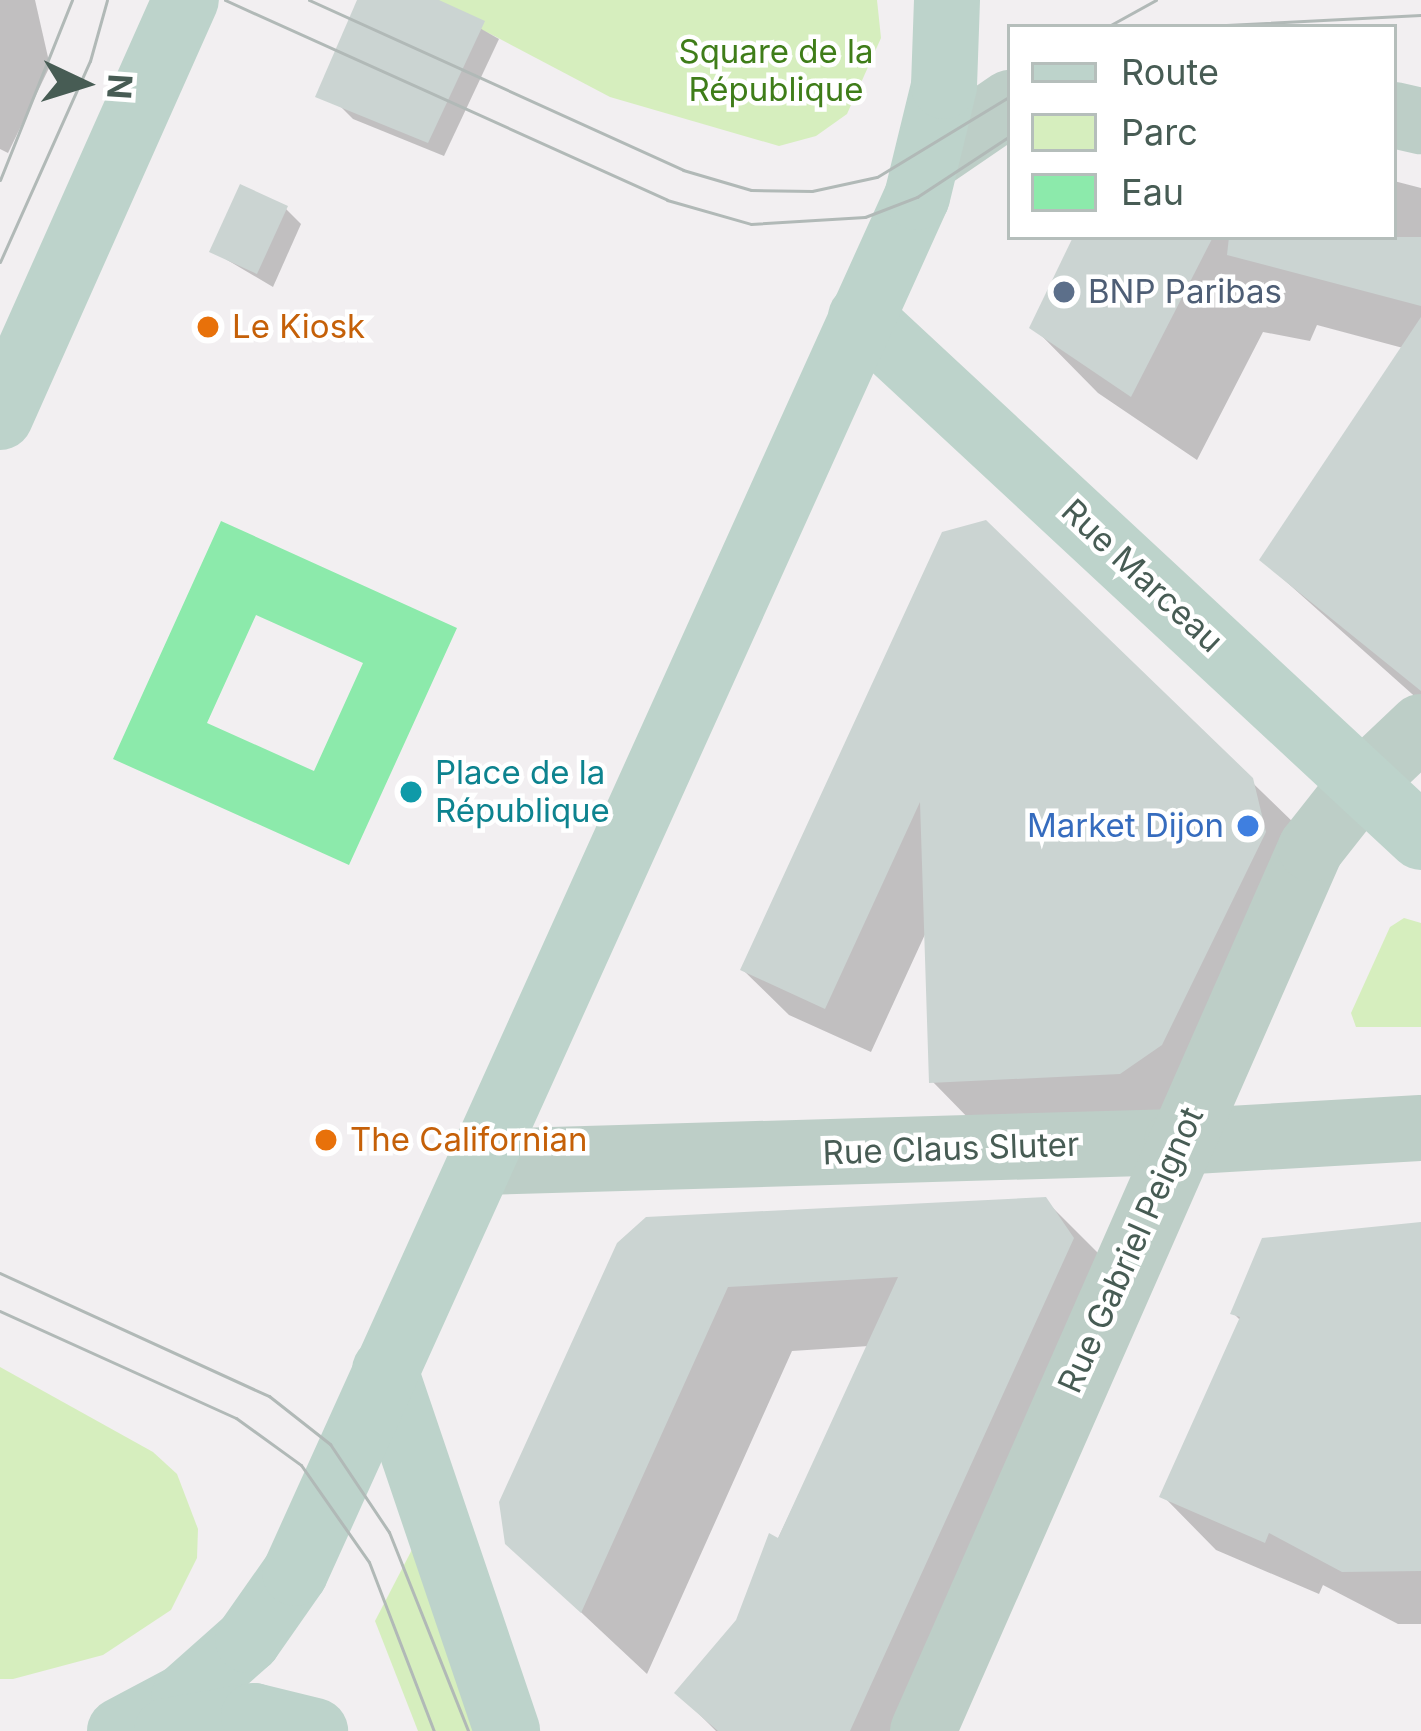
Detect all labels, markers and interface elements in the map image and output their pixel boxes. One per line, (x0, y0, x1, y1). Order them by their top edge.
north arrow (24, 24, 144, 144)
legend (1007, 24, 1397, 240)
park label: Square de la République (678, 32, 874, 110)
text: Route (1121, 50, 1219, 94)
text: N (99, 73, 141, 100)
text: Parc (1121, 110, 1198, 154)
text: Eau (1121, 170, 1184, 214)
place label: BNP Paribas (1088, 272, 1282, 312)
marker: BNP Paribas (1051, 279, 1077, 305)
place label: Le Kiosk (232, 307, 365, 347)
marker: Le Kiosk (195, 314, 221, 340)
street label: Rue Marceau (1053, 491, 1231, 661)
place label: Place de la République (435, 753, 610, 831)
marker: Place de la République (398, 779, 424, 805)
place label: Market Dijon (1027, 806, 1224, 846)
marker: Market Dijon (1235, 813, 1261, 839)
street label: Rue Gabriel Peignot (1050, 1101, 1212, 1399)
place label: The Californian (350, 1120, 587, 1160)
street label: Rue Claus Sluter (822, 1125, 1080, 1173)
marker: The Californian (313, 1127, 339, 1153)

